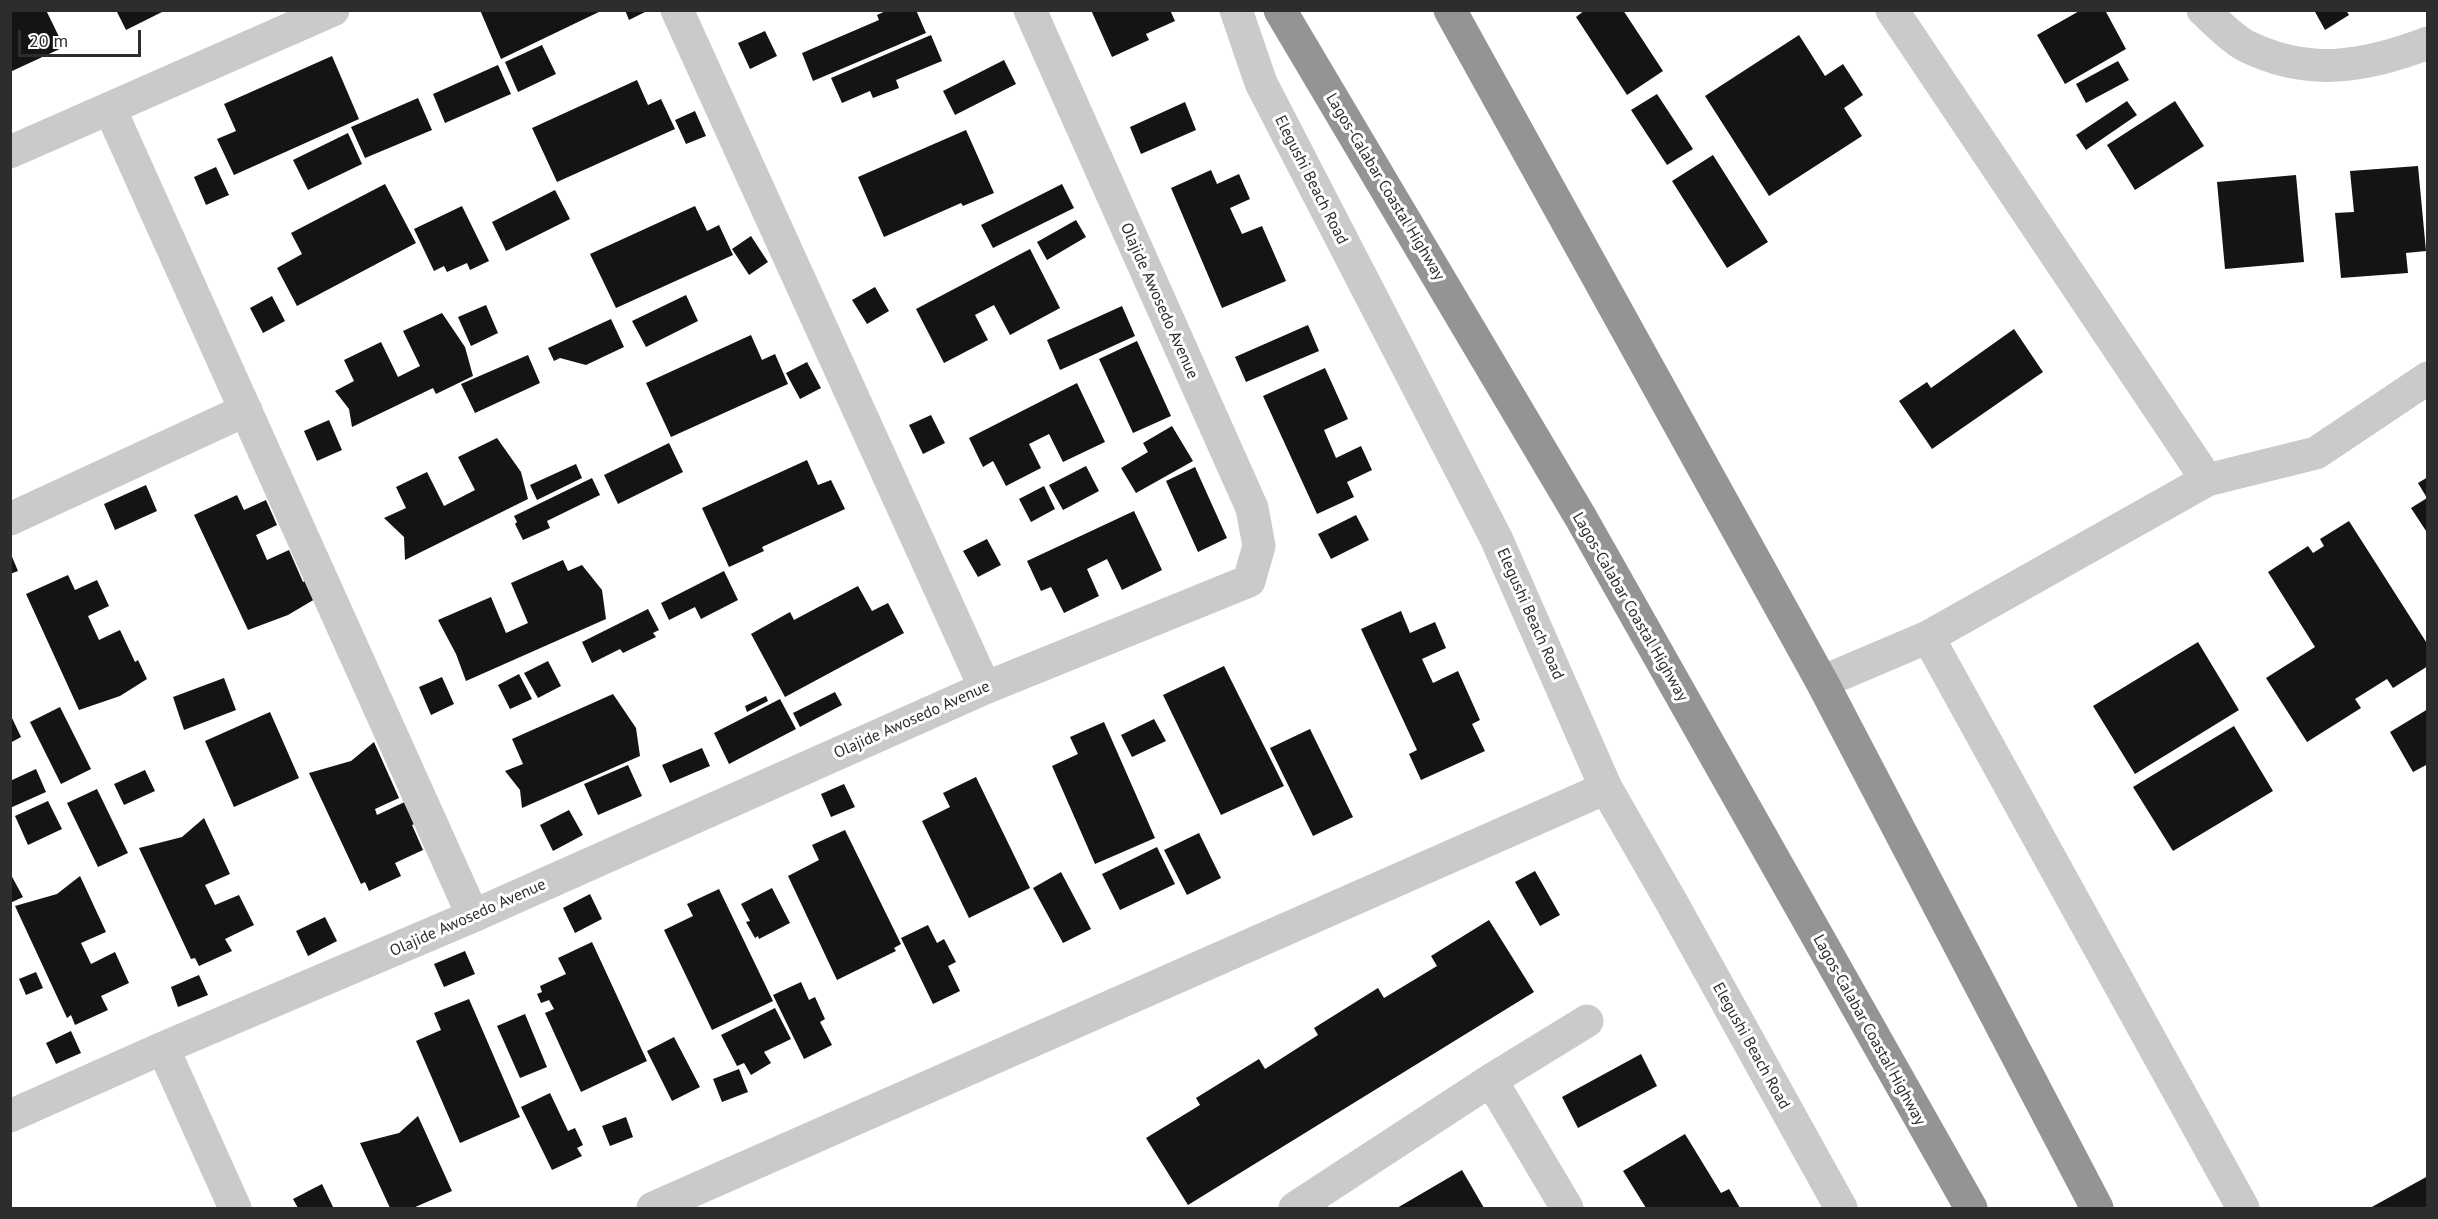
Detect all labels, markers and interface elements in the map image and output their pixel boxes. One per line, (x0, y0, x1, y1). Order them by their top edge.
scale bar (21, 18, 144, 56)
text: 20 m (29, 29, 68, 52)
street label: Lagos-Calabar Coastal Highway (1321, 90, 1449, 284)
street label: Elegushi Beach Road (1270, 112, 1352, 248)
street label: Olajide Awosedo Avenue (1116, 220, 1202, 382)
street label: Lagos-Calabar Coastal Highway (1568, 509, 1692, 705)
street label: Elegushi Beach Road (1492, 545, 1568, 683)
street label: Olajide Awosedo Avenue (831, 677, 993, 763)
street label: Olajide Awosedo Avenue (387, 875, 549, 961)
street label: Lagos-Calabar Coastal Highway (1809, 931, 1929, 1129)
street label: Elegushi Beach Road (1708, 979, 1794, 1113)

